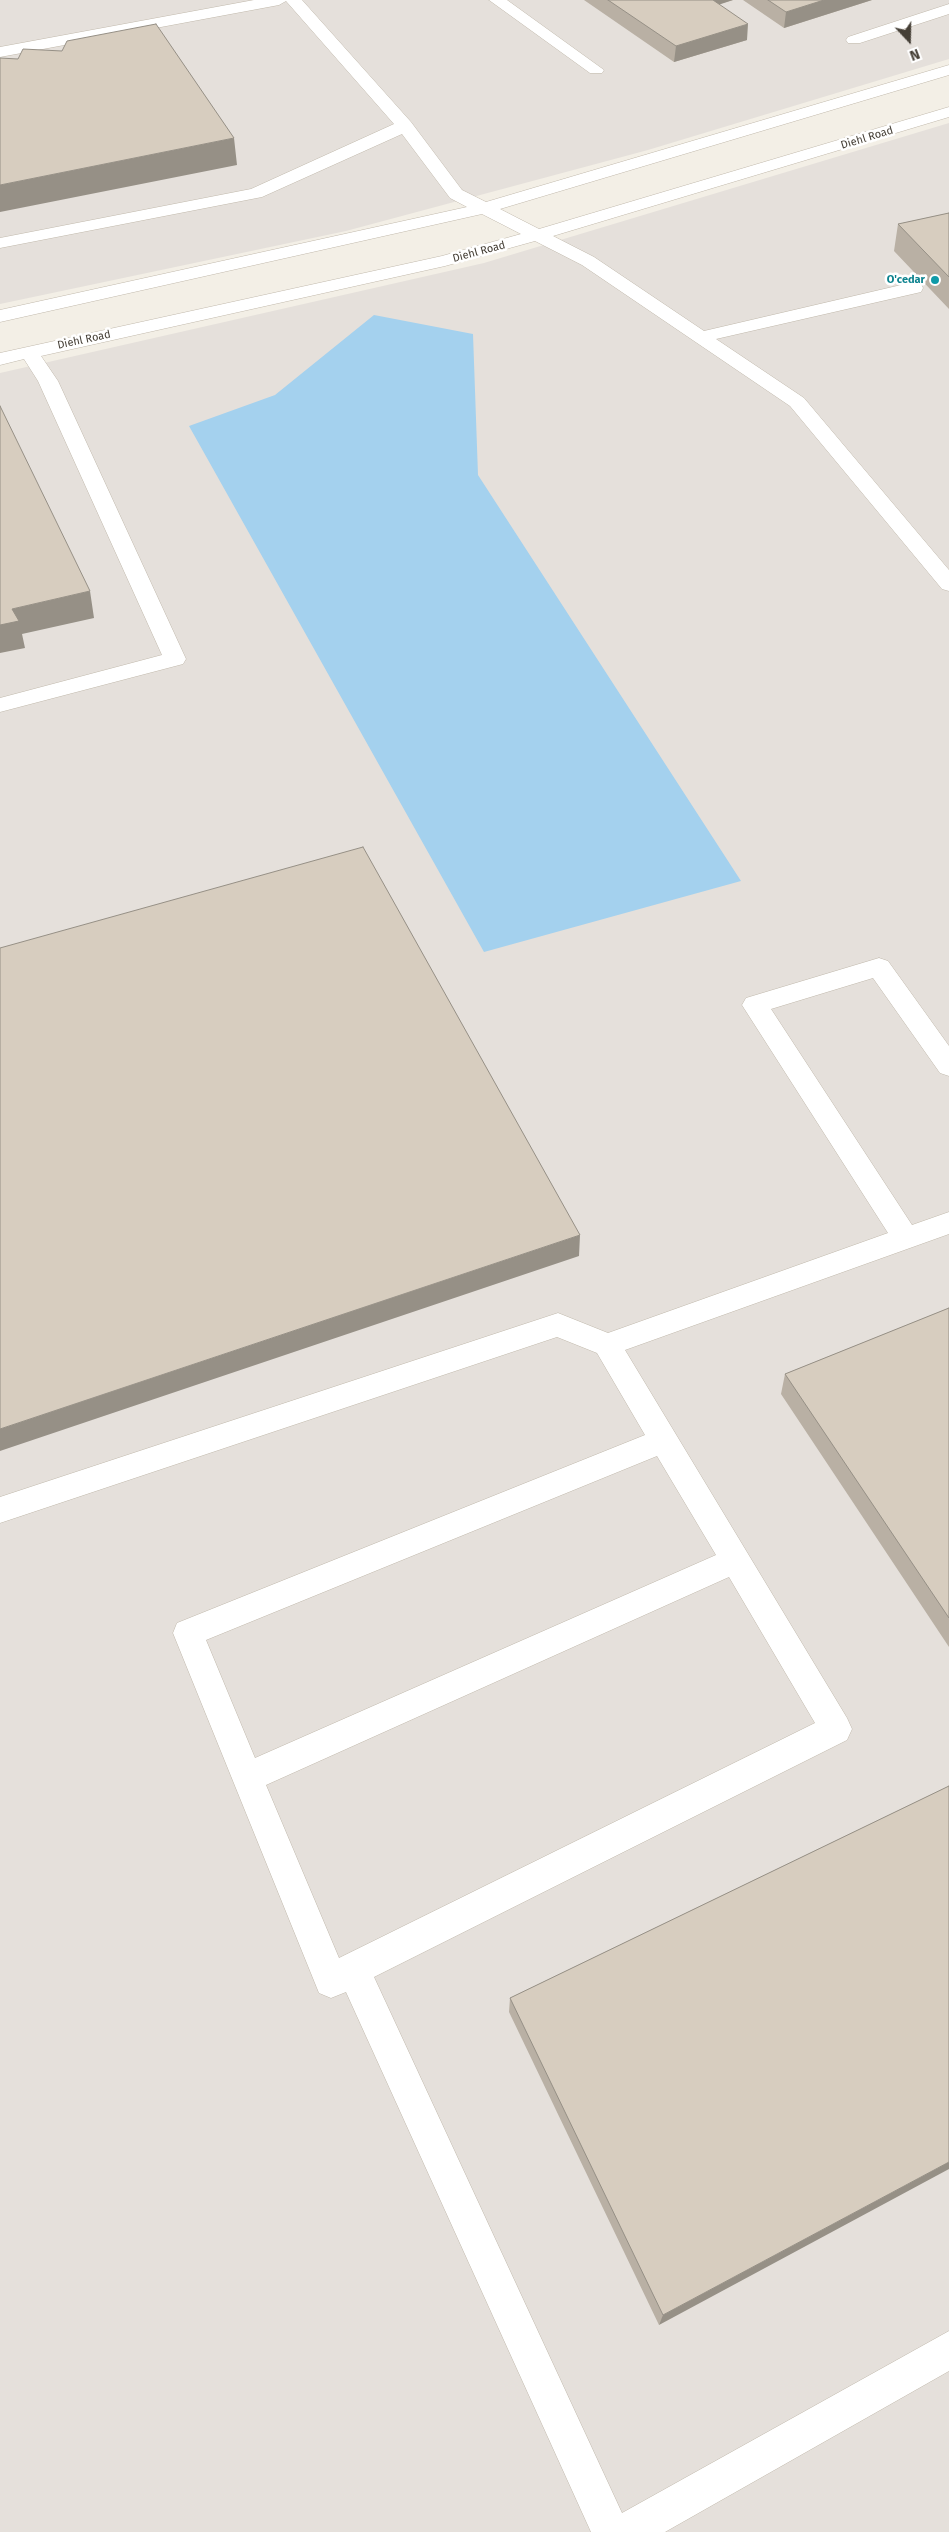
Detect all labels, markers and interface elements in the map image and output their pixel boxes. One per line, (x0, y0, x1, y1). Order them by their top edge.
north arrow (884, 15, 934, 65)
text: N (907, 45, 922, 64)
street label: Diehl Road (839, 124, 895, 152)
street label: Diehl Road (451, 239, 507, 265)
place label: O'cedar (887, 273, 925, 287)
marker: O'cedar (929, 274, 941, 286)
street label: Diehl Road (56, 328, 112, 352)

